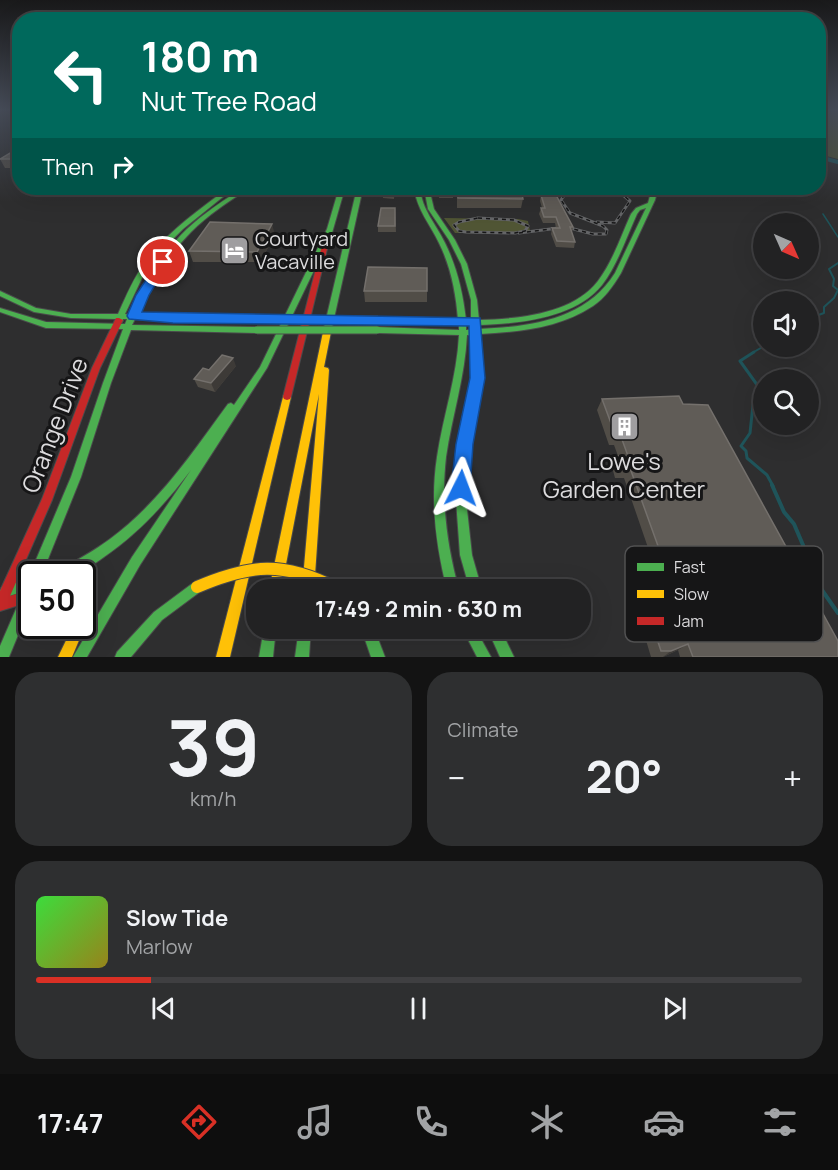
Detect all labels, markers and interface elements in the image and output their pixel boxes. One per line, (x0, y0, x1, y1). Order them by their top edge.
text: 180 m (141, 27, 259, 85)
icon: left (42, 36, 120, 114)
text: Nut Tree Road (141, 82, 317, 119)
icon: right (106, 150, 139, 183)
text: Then (42, 152, 94, 182)
north arrow (753, 213, 819, 279)
map controls (753, 213, 819, 435)
place label: Courtyard Vacaville (255, 225, 348, 275)
hotel icon: Courtyard Vacaville (218, 234, 250, 266)
pin (137, 236, 188, 287)
icon: arrive (146, 245, 179, 278)
button: sound (753, 291, 819, 357)
street label: Orange Drive (13, 353, 95, 497)
button: search (753, 369, 819, 435)
building icon: Lowe's Garden Center (608, 411, 640, 443)
place label: Lowe's Garden Center (543, 444, 706, 505)
position arrow (429, 456, 493, 520)
legend (625, 546, 823, 642)
text: Fast (674, 556, 705, 578)
speed limit sign: 50 (18, 561, 96, 639)
text: Slow (674, 583, 709, 605)
text: 17:49 · 2 min · 630 m (315, 594, 522, 624)
text: Jam (674, 610, 704, 632)
text: 39 (166, 693, 260, 799)
text: Climate (448, 716, 519, 743)
text: 20° (586, 745, 662, 807)
text: − (448, 755, 465, 800)
text: + (783, 755, 802, 800)
text: km/h (190, 785, 237, 812)
text: Slow Tide (126, 903, 228, 933)
text: Marlow (126, 933, 193, 960)
icon: previous (147, 992, 180, 1025)
icon: pause (402, 992, 435, 1025)
icon: next (658, 992, 691, 1025)
icon: directions (178, 1101, 220, 1143)
icon: music (294, 1101, 336, 1143)
icon: phone (410, 1101, 452, 1143)
icon: climate (526, 1101, 568, 1143)
icon: car (643, 1101, 685, 1143)
icon: filters (759, 1101, 801, 1143)
text: 17:47 (37, 1104, 103, 1141)

